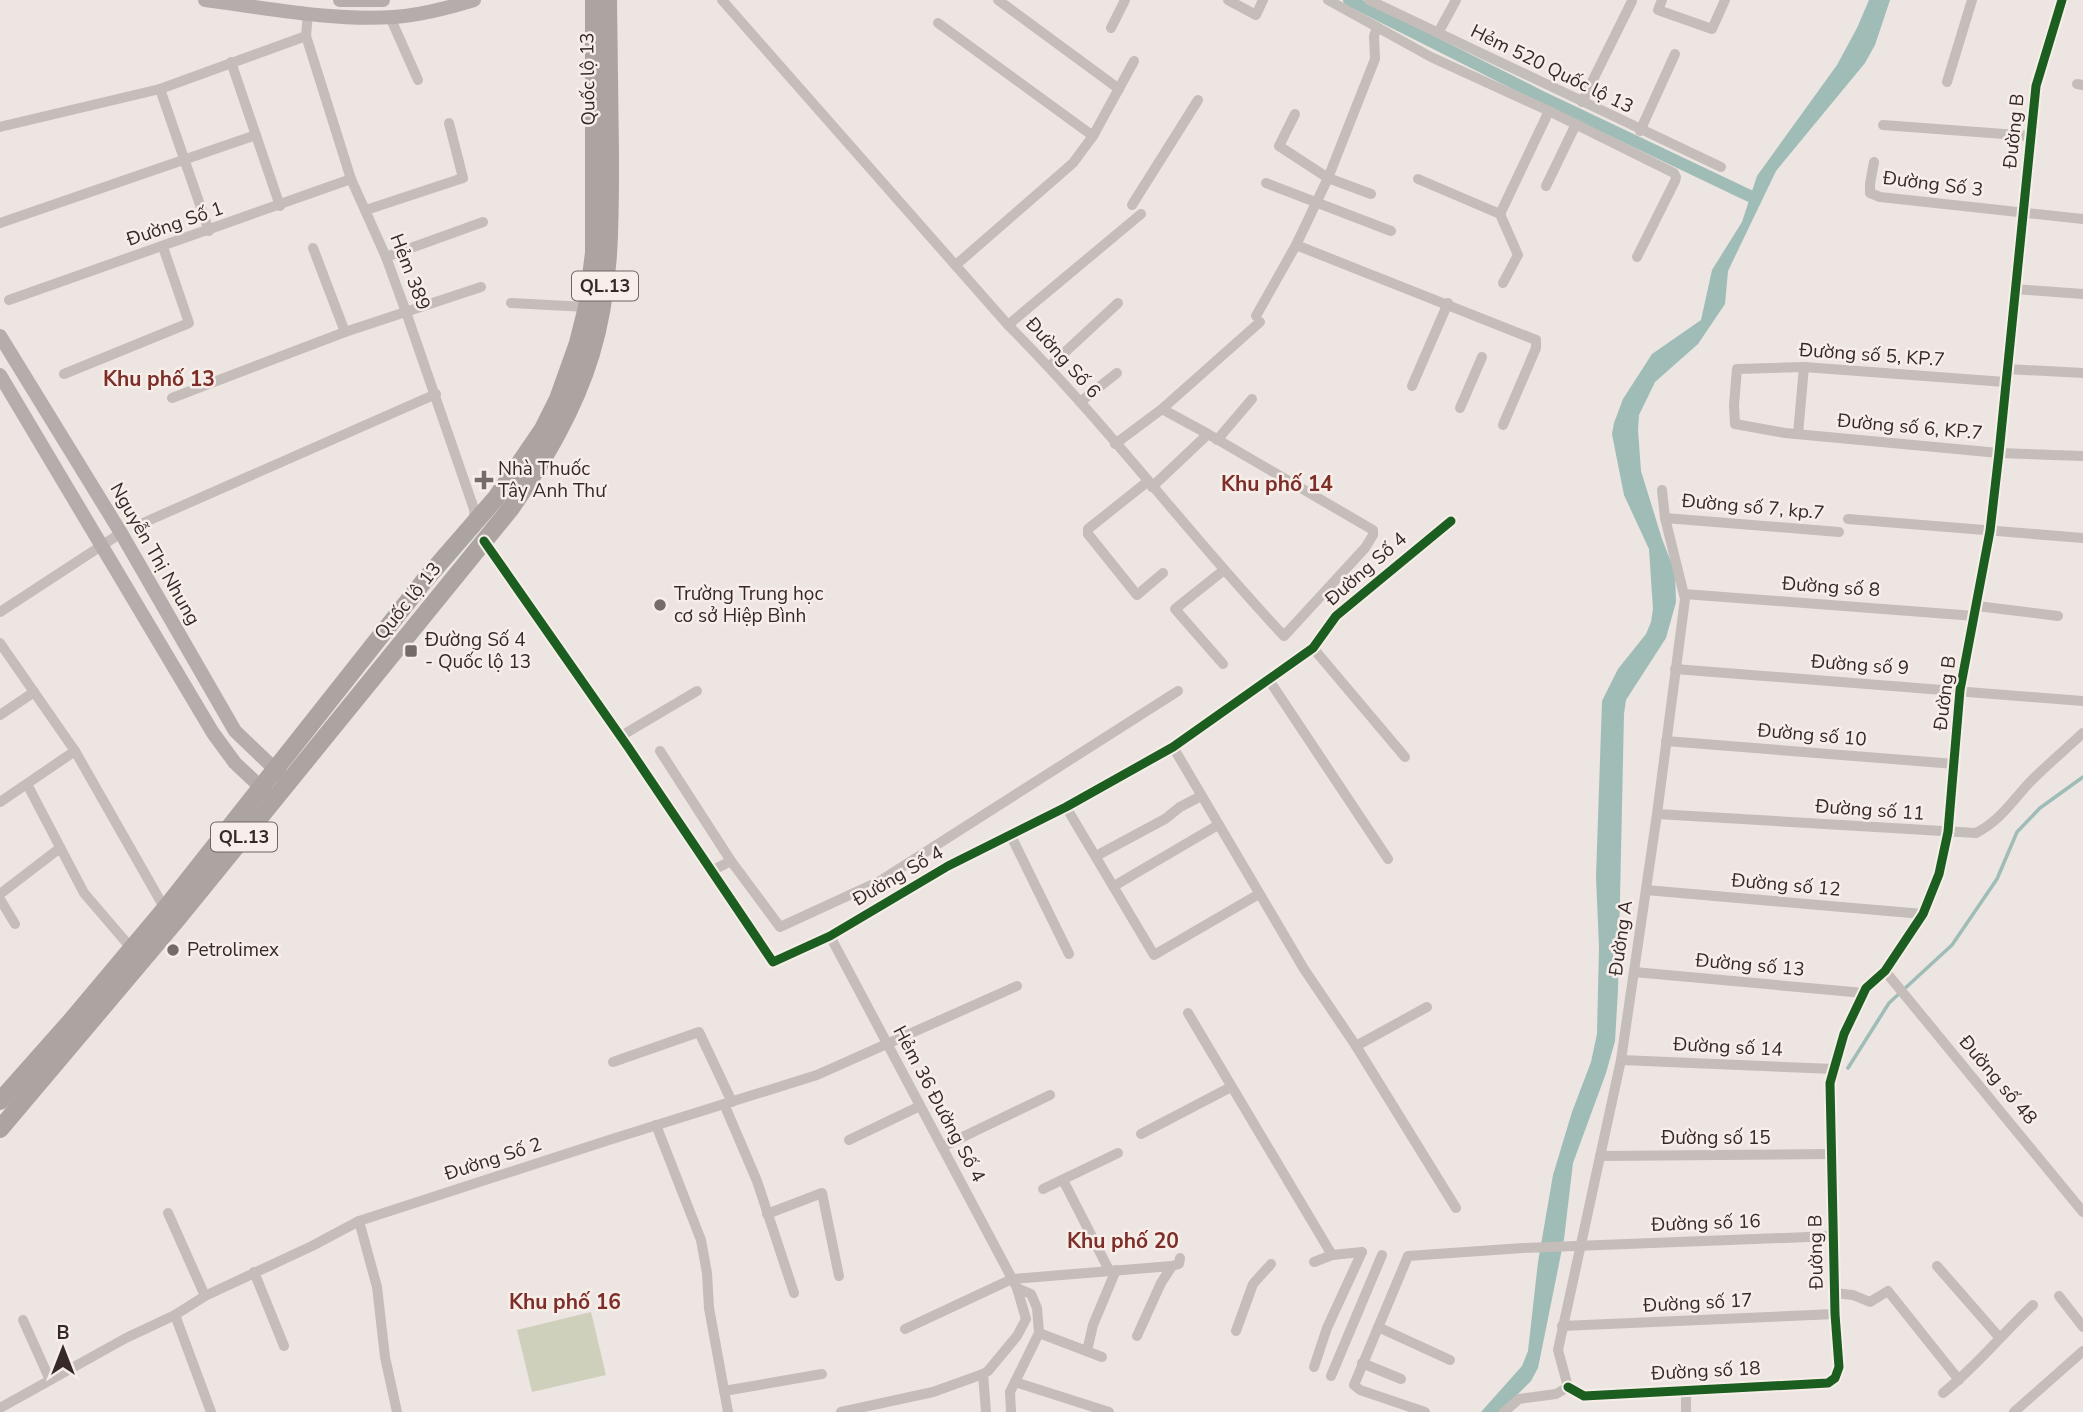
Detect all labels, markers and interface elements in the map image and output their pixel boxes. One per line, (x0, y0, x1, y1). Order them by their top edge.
street label: Hẻm 520 Quốc lộ 13 (1466, 18, 1638, 120)
street label: Quốc lộ 13 (574, 32, 602, 126)
street label: Đường B (1997, 92, 2031, 171)
street label: Đường Số 3 (1880, 165, 1985, 203)
street label: Đường Số 1 (122, 195, 227, 253)
street label: Hẻm 389 (384, 230, 436, 314)
road number: QL.13 (572, 272, 638, 300)
street label: Đường Số 6 (1019, 311, 1106, 404)
street label: Đường số 5, KP.7 (1797, 337, 1946, 373)
district label: Khu phố 13 (103, 365, 215, 393)
street label: Đường số 6, KP.7 (1835, 408, 1984, 446)
place label: Nhà Thuốc Tây Anh Thư (498, 456, 607, 504)
district label: Khu phố 14 (1221, 470, 1333, 498)
marker: Nhà Thuốc Tây Anh Thư (476, 472, 492, 488)
street label: Nguyễn Thị Nhung (104, 478, 206, 630)
street label: Đường số 7, kp.7 (1680, 488, 1825, 526)
street label: Đường Số 4 (1319, 526, 1413, 612)
street label: Quốc lộ 13 (369, 557, 447, 645)
street label: Đường số 8 (1780, 571, 1881, 603)
place label: Trường Trung học cơ sở Hiệp Bình (674, 581, 823, 629)
marker: Trường Trung học cơ sở Hiệp Bình (652, 597, 668, 613)
place label: Đường Số 4 - Quốc lộ 13 (424, 627, 531, 675)
marker: Đường Số 4 - Quốc lộ 13 (403, 643, 419, 659)
street label: Đường số 9 (1809, 649, 1910, 681)
street label: Đường B (1927, 654, 1962, 733)
street label: Đường số 10 (1755, 717, 1868, 753)
street label: Đường số 11 (1813, 793, 1926, 827)
road number: QL.13 (211, 822, 277, 852)
street label: Đường Số 4 (847, 840, 948, 913)
street label: Đường số 12 (1729, 867, 1842, 903)
street label: Đường A (1603, 898, 1639, 978)
place label: Petrolimex (187, 937, 279, 963)
marker: Petrolimex (165, 942, 181, 958)
street label: Đường số 13 (1693, 947, 1806, 983)
street label: Hẻm 36 Đường Số 4 (887, 1021, 991, 1187)
street label: Đường số 48 (1952, 1029, 2043, 1130)
street label: Đường số 14 (1672, 1031, 1783, 1063)
street label: Đường số 15 (1660, 1125, 1771, 1151)
street label: Đường Số 2 (440, 1131, 545, 1187)
street label: Đường số 16 (1650, 1208, 1761, 1238)
street label: Đường B (1802, 1214, 1830, 1291)
district label: Khu phố 20 (1067, 1227, 1179, 1255)
street label: Đường số 17 (1642, 1287, 1753, 1319)
district label: Khu phố 16 (509, 1288, 621, 1316)
north arrow (28, 1314, 98, 1384)
text: B (56, 1320, 70, 1346)
street label: Đường số 18 (1650, 1355, 1761, 1387)

